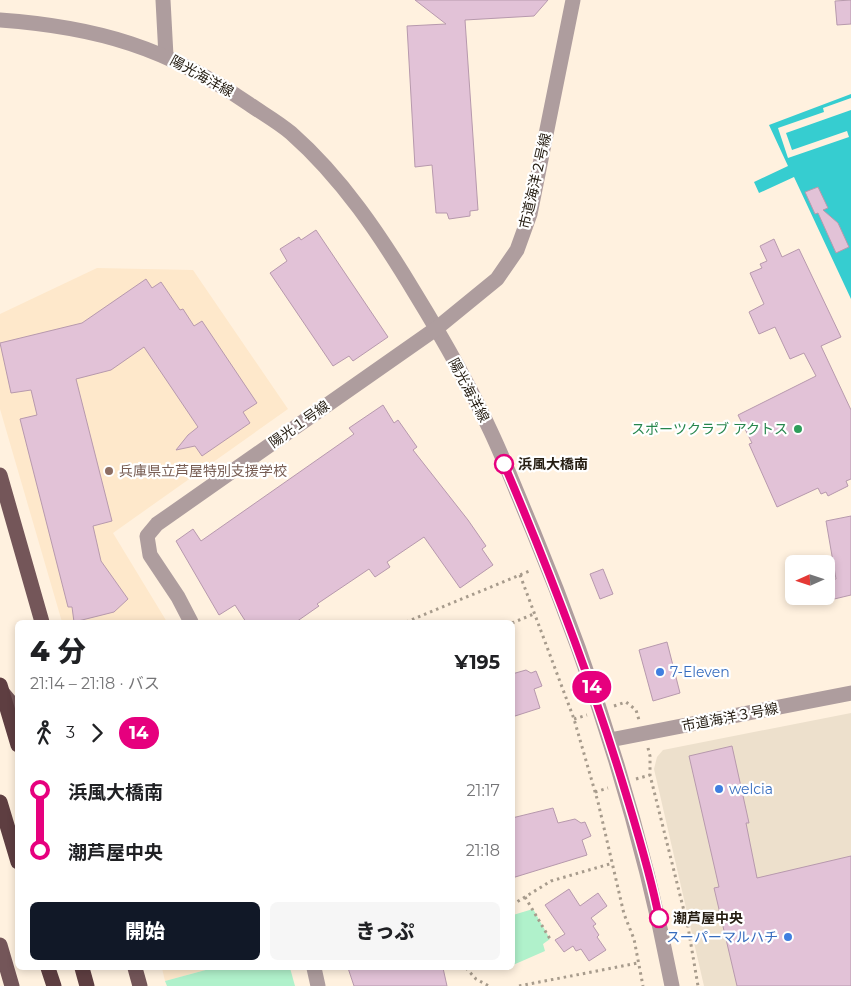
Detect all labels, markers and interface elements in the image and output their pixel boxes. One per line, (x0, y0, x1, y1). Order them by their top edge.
street label: 陽光海洋線 (167, 51, 237, 101)
street label: 市道海洋２号線 (515, 131, 555, 231)
street label: 陽光海洋線 (445, 355, 493, 425)
street label: 陽光１号線 (265, 397, 333, 451)
place label: スポーツクラブ アクトス (631, 420, 788, 438)
marker: スポーツクラブ アクトス (792, 423, 804, 435)
marker: 浜風大橋南 (494, 454, 514, 474)
place label: 浜風大橋南 (518, 455, 588, 473)
place label: 兵庫県立芦屋特別支援学校 (119, 462, 287, 480)
marker: 兵庫県立芦屋特別支援学校 (103, 465, 115, 477)
north arrow (785, 555, 835, 605)
map controls (785, 555, 835, 605)
text: 4 分 (30, 634, 86, 668)
text: ¥195 (455, 651, 500, 674)
place label: 7-Eleven (670, 663, 730, 681)
marker: 7-Eleven (654, 666, 666, 678)
line badge: 14 (570, 671, 614, 703)
text: 21:14 – 21:18 · バス (30, 674, 160, 693)
text: 14 (582, 676, 602, 698)
street label: 市道海洋３号線 (680, 699, 780, 735)
icon: walk (30, 719, 58, 747)
icon: forward (83, 719, 111, 747)
text: 14 (129, 722, 149, 744)
text: 3 (66, 723, 75, 742)
place label: welcia (729, 780, 773, 798)
text: 浜風大橋南 (68, 781, 163, 804)
text: 21:17 (467, 781, 500, 800)
marker: welcia (713, 783, 725, 795)
text: 潮芦屋中央 (68, 841, 163, 864)
text: 21:18 (466, 841, 500, 860)
button: 開始 (30, 902, 260, 960)
button: きっぷ (270, 902, 500, 960)
marker: 潮芦屋中央 (649, 908, 669, 928)
place label: 潮芦屋中央 (673, 909, 743, 927)
place label: スーパーマルハチ (666, 928, 778, 946)
marker: スーパーマルハチ (782, 931, 794, 943)

